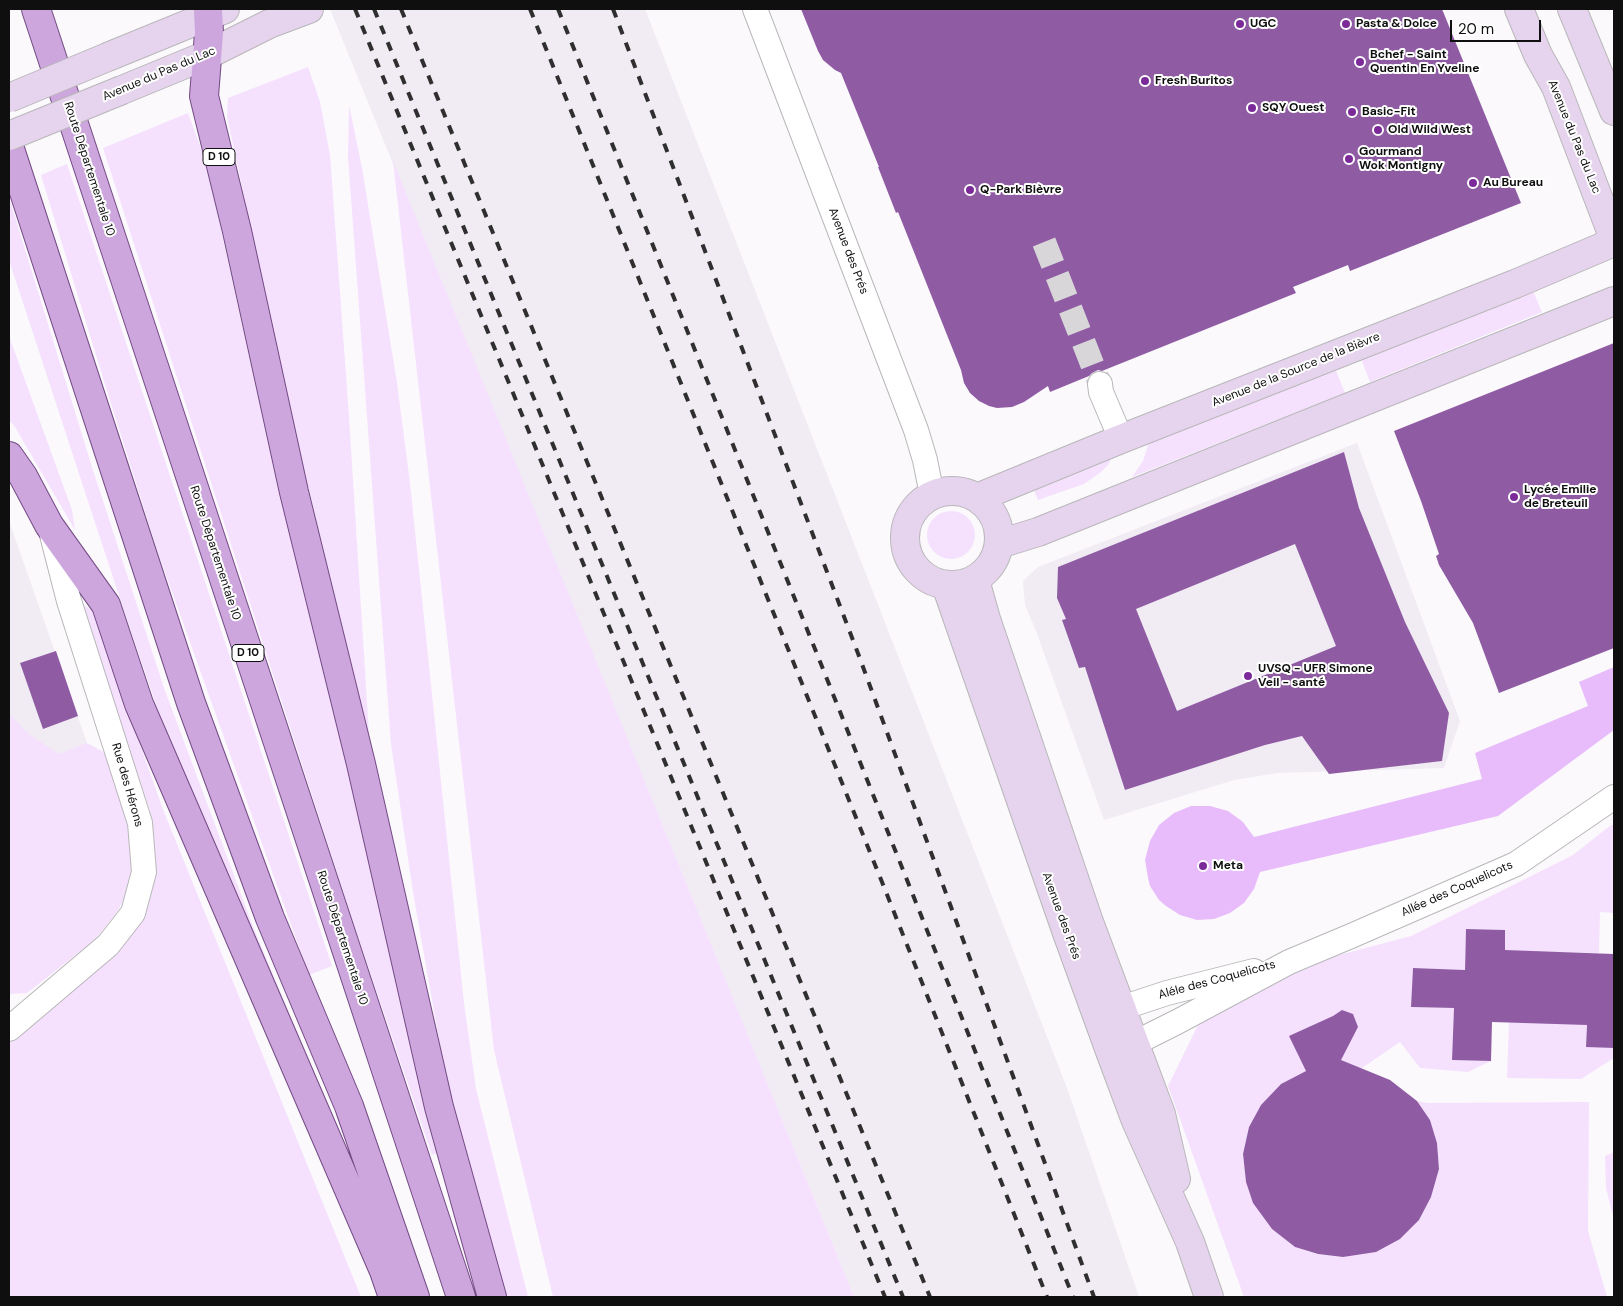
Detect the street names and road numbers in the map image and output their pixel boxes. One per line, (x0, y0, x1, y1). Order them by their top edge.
street label: Avenue du Pas du Lac (100, 44, 218, 104)
street label: Avenue du Pas du Lac (1545, 78, 1603, 196)
street label: Route Départementale 10 (60, 100, 118, 238)
road number: D 10 (203, 148, 235, 166)
street label: Avenue des Prés (825, 206, 871, 296)
street label: Avenue de la Source de la Bièvre (1210, 330, 1382, 410)
street label: Route Départementale 10 (186, 484, 244, 622)
road number: D 10 (232, 644, 264, 661)
street label: Rue des Hérons (108, 741, 146, 829)
street label: Allée des Coquelicots (1399, 858, 1515, 920)
street label: Route Départementale 10 (313, 869, 371, 1007)
street label: Avenue des Prés (1039, 871, 1083, 961)
street label: Aléle des Coquelicots (1157, 957, 1277, 1003)

